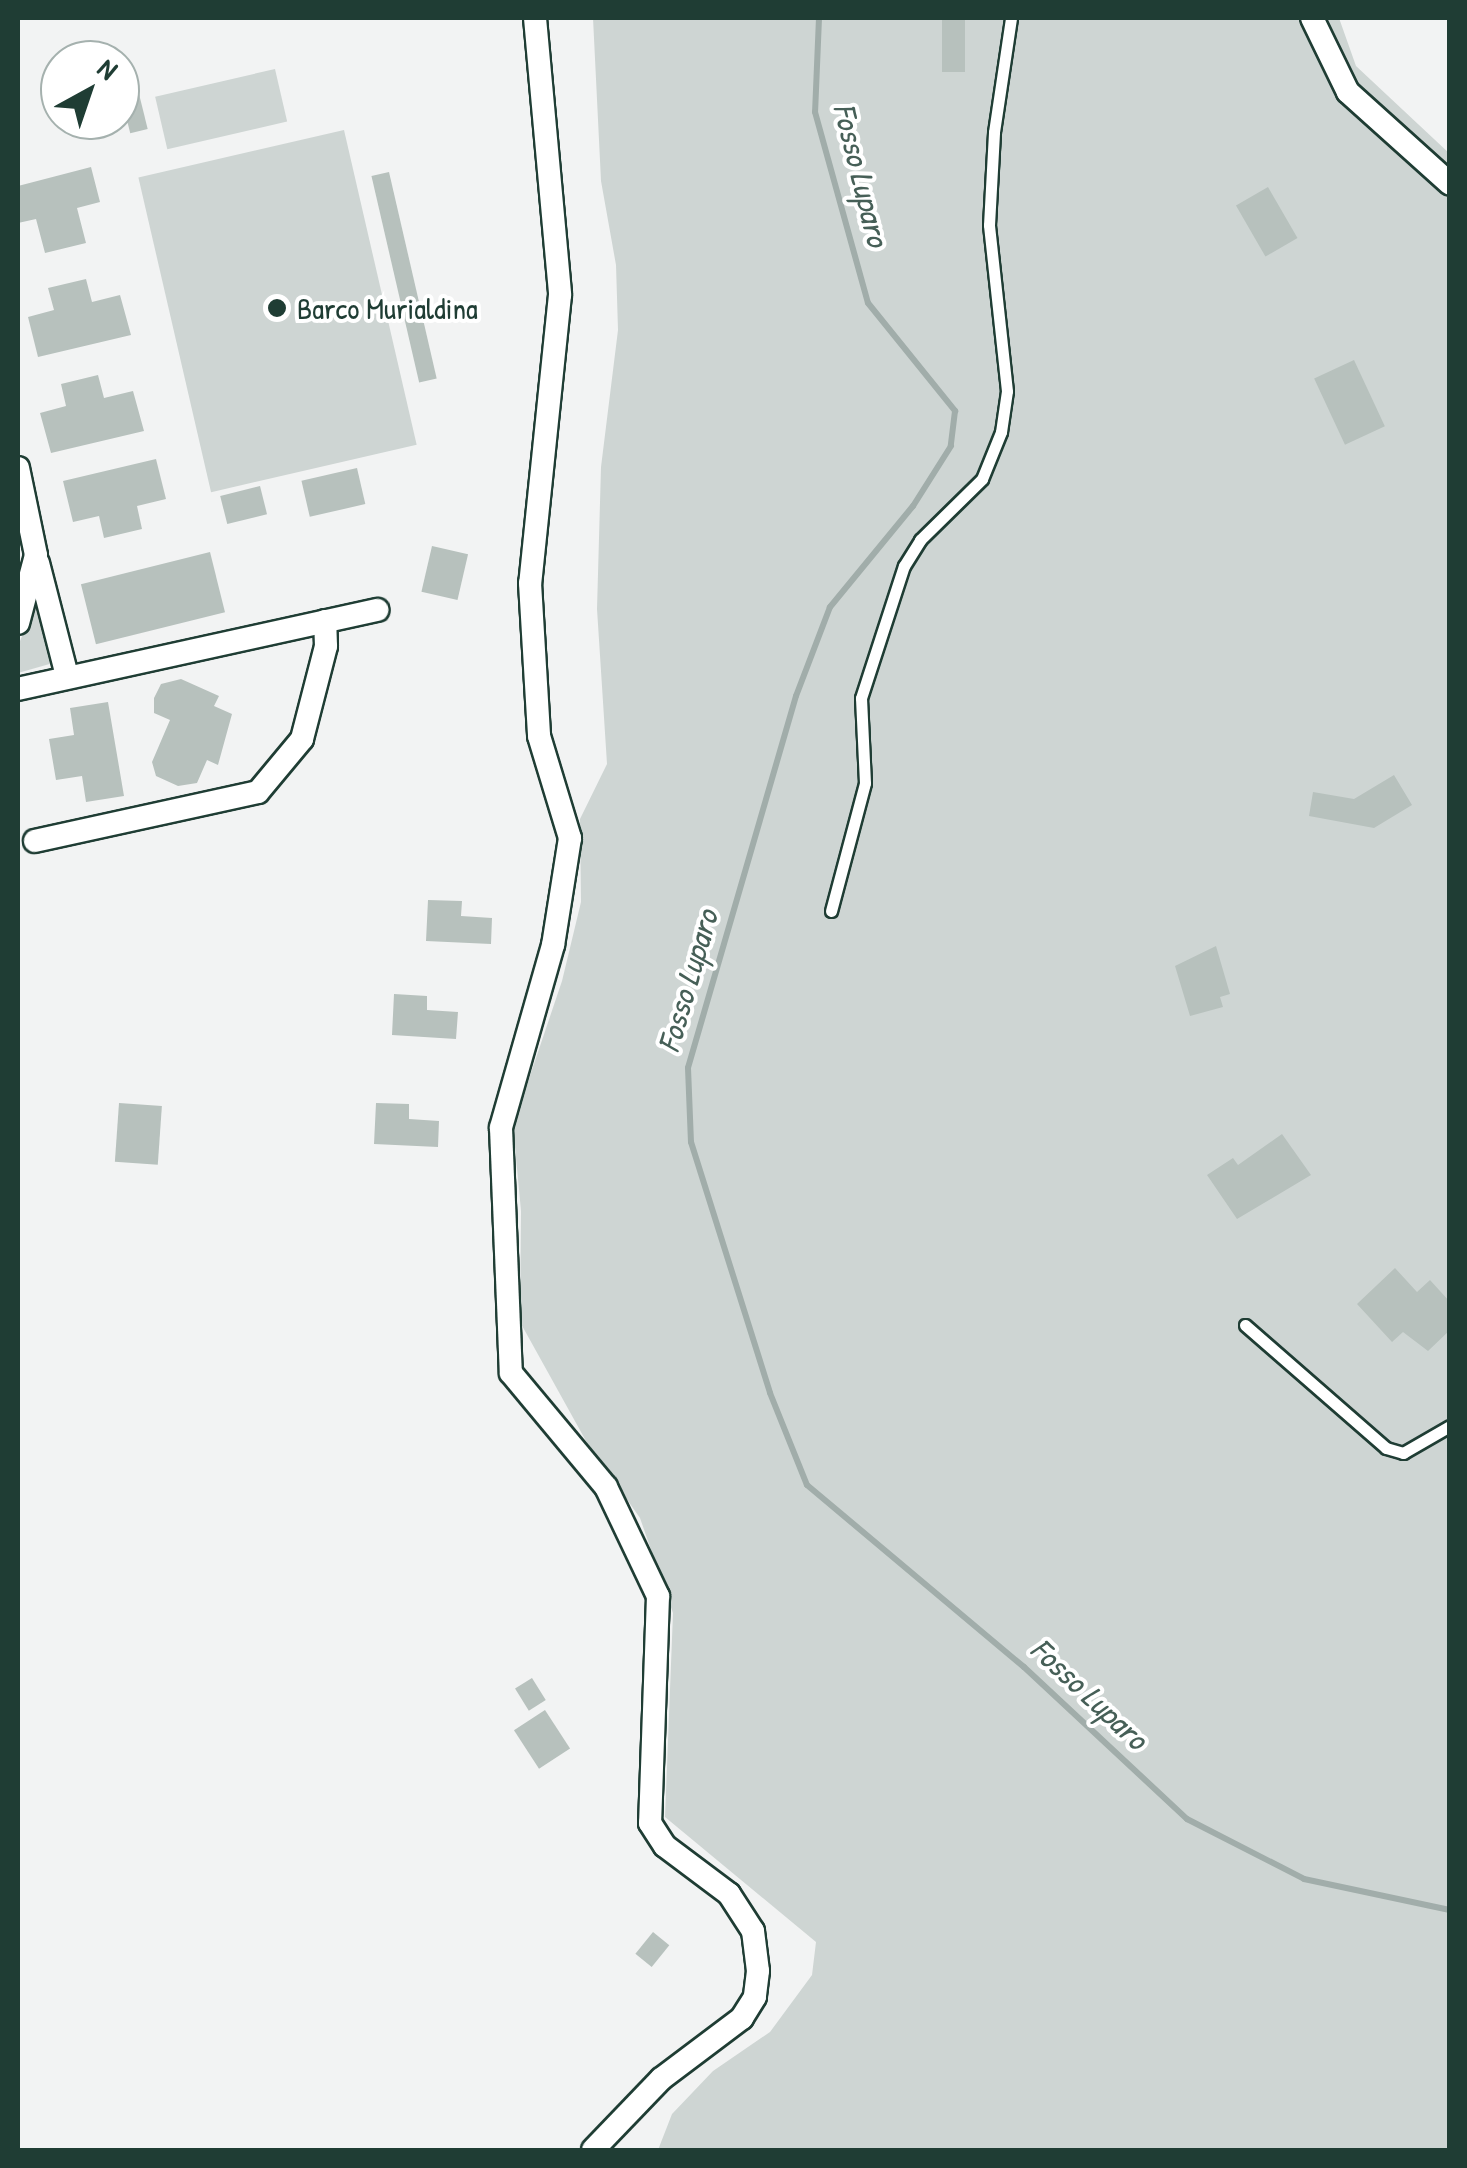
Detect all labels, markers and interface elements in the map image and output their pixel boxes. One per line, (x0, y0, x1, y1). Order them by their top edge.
north arrow (40, 40, 140, 140)
text: N (90, 49, 126, 88)
water label: Fosso Luparo (825, 100, 897, 250)
place label: Barco Murialdina (297, 290, 478, 326)
marker: Barco Murialdina (266, 297, 288, 319)
water label: Fosso Luparo (649, 906, 727, 1056)
water label: Fosso Luparo (1023, 1630, 1155, 1758)

